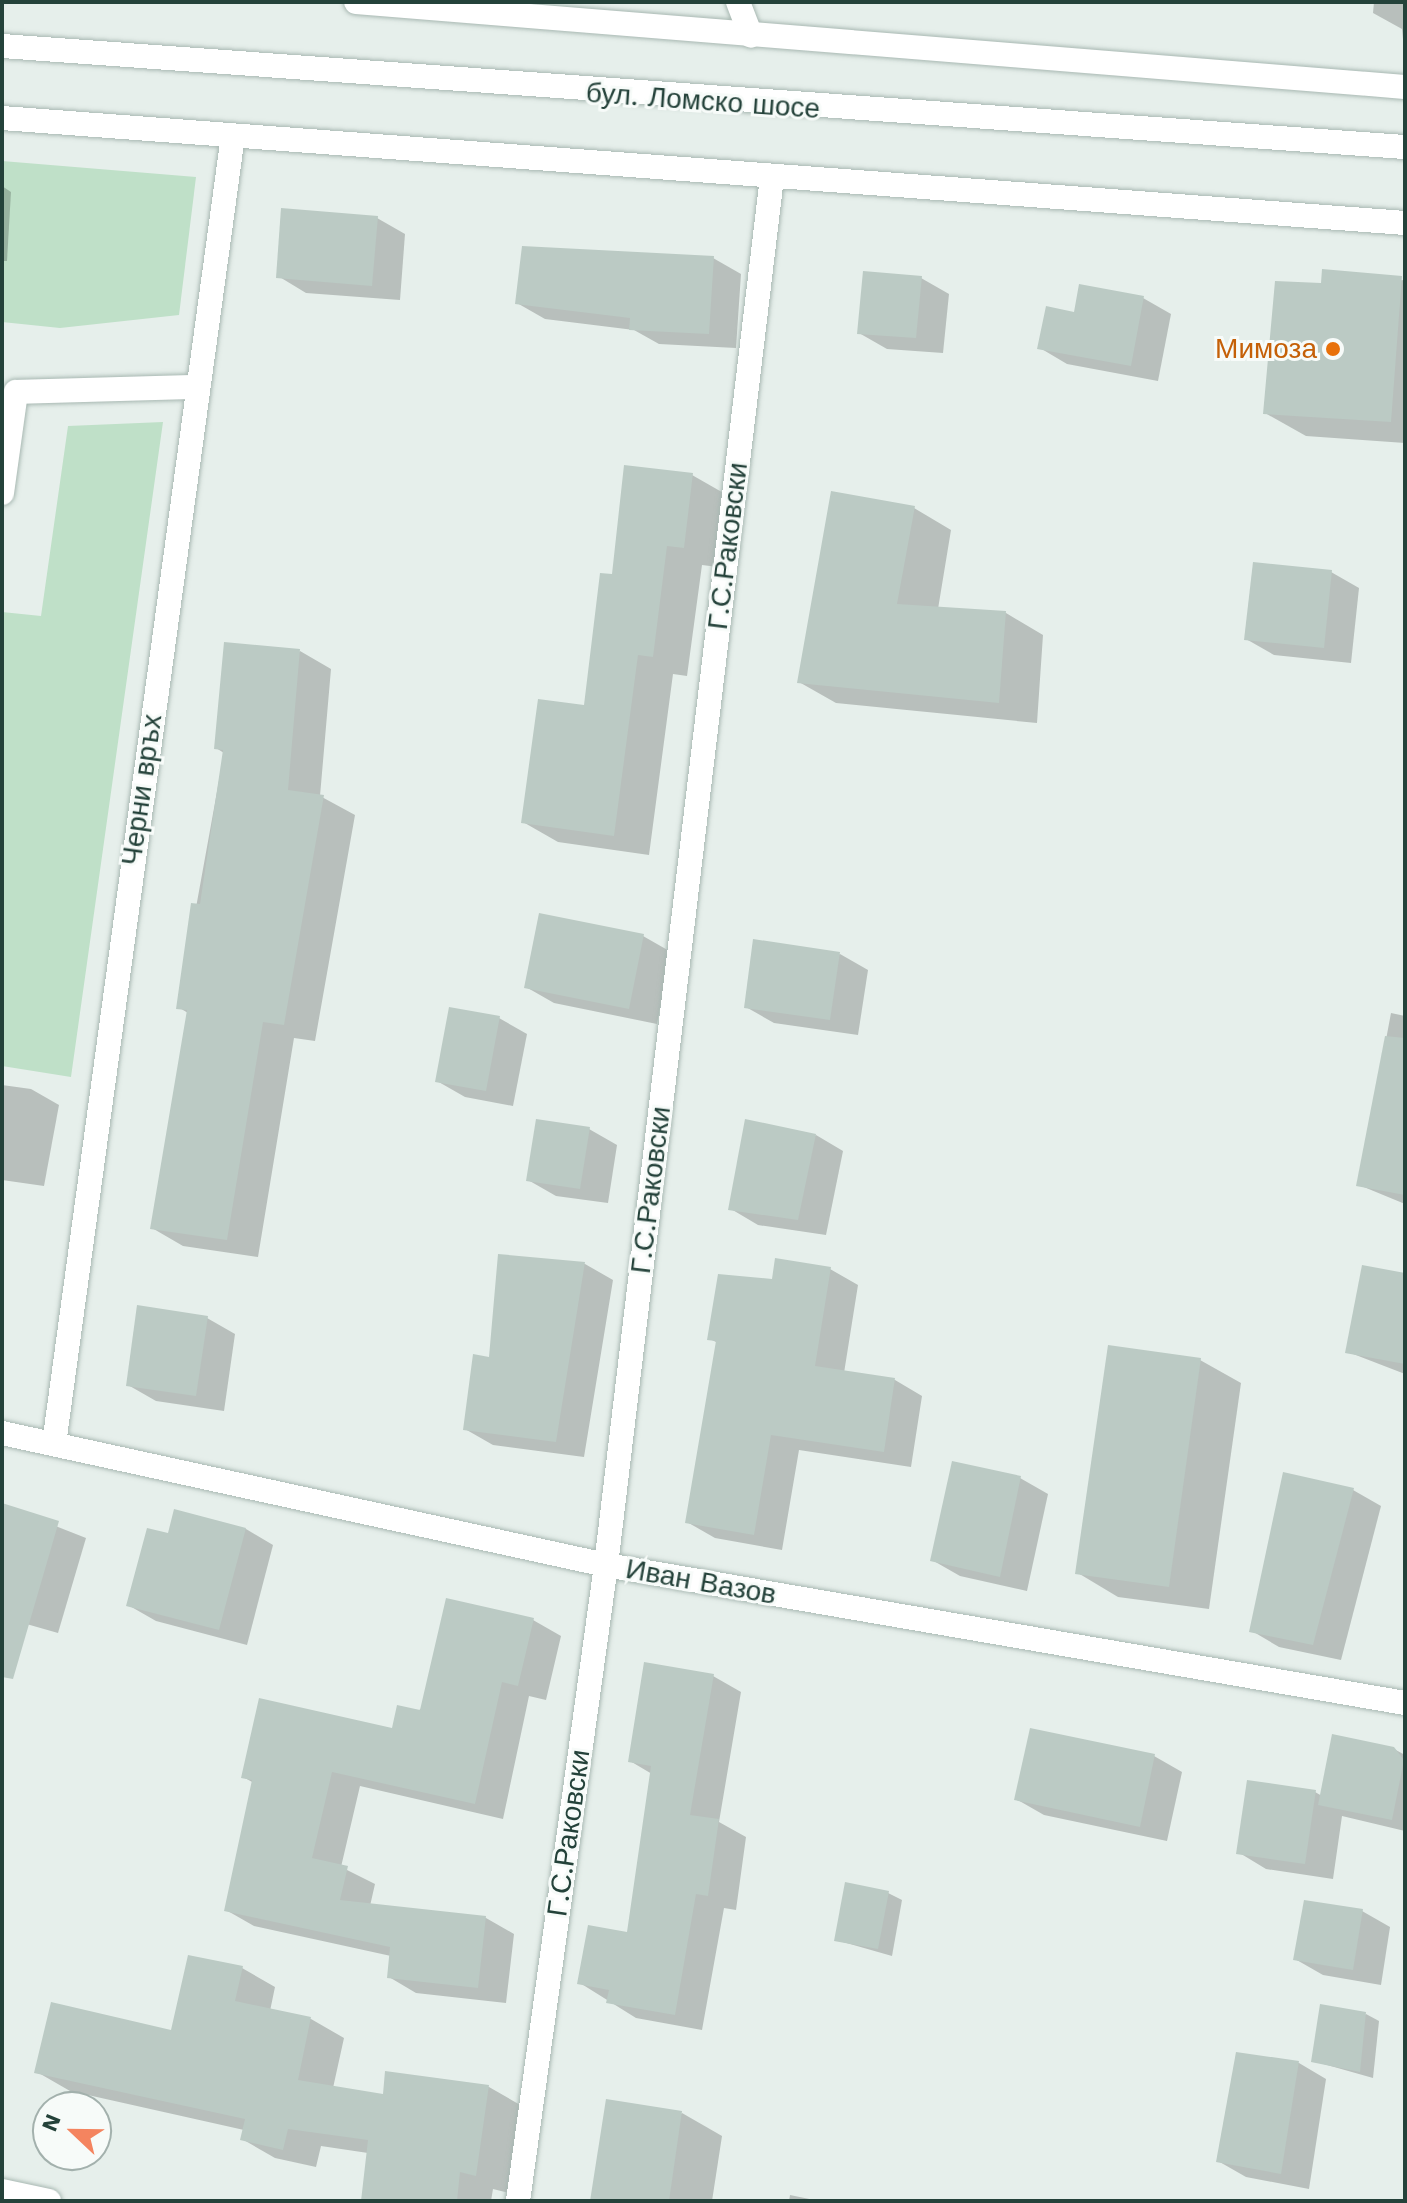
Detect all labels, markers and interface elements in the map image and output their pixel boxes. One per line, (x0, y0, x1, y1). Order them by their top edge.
street label: бул. Ломско шосе (585, 76, 821, 126)
place label: Мимоза (1215, 332, 1317, 366)
marker: Мимоза (1324, 340, 1342, 358)
street label: Г.С.Раковски (701, 460, 755, 632)
street label: Черни връх (115, 712, 169, 868)
street label: Г.С.Раковски (624, 1104, 678, 1276)
street label: Иван Вазов (623, 1552, 779, 1612)
street label: Г.С.Раковски (541, 1747, 597, 1919)
north arrow (32, 2091, 112, 2171)
text: N (36, 2110, 66, 2135)

